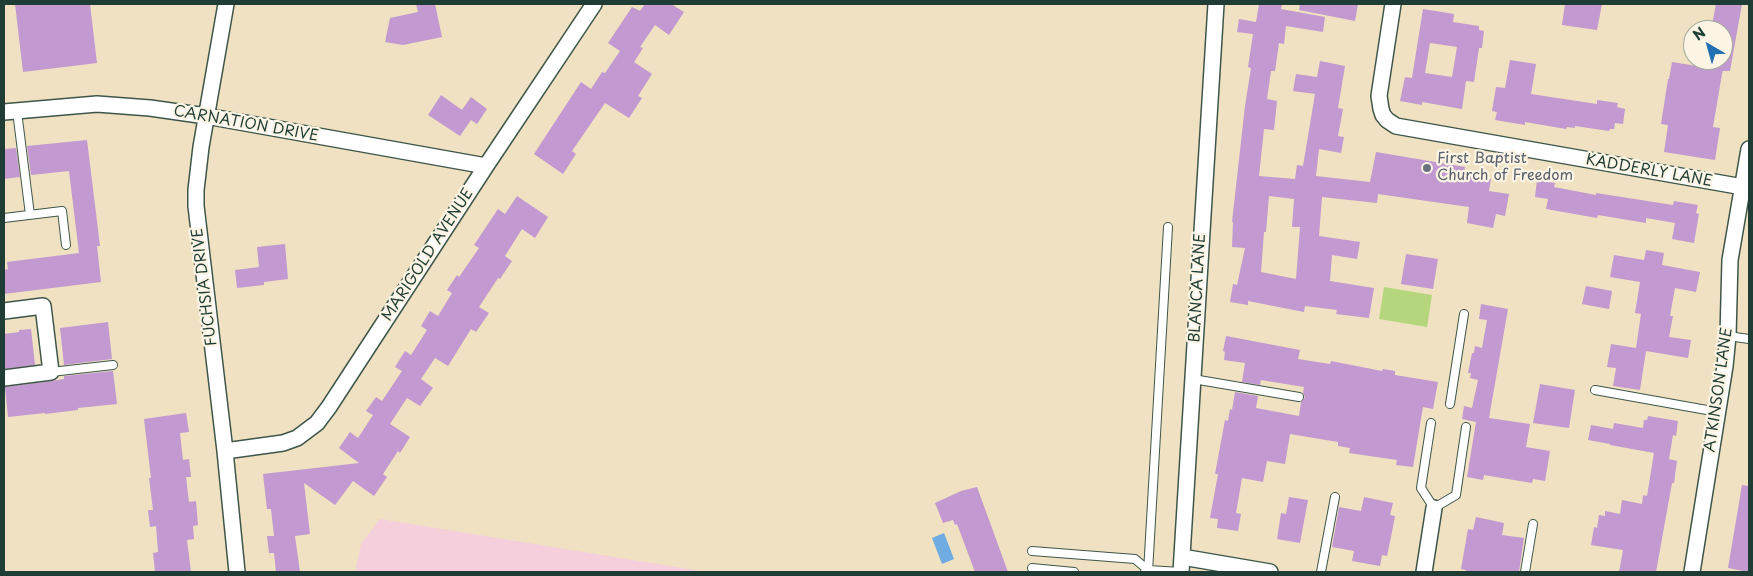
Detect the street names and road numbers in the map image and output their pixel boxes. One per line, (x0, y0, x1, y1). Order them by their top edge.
street label: CARNATION DRIVE (172, 102, 320, 146)
street label: KADDERLY LANE (1584, 151, 1714, 191)
street label: MARIGOLD AVENUE (378, 185, 478, 325)
street label: FUCHSIA DRIVE (189, 227, 221, 347)
street label: BLANCA LANE (1186, 233, 1210, 343)
street label: ATKINSON LANE (1701, 326, 1737, 454)

